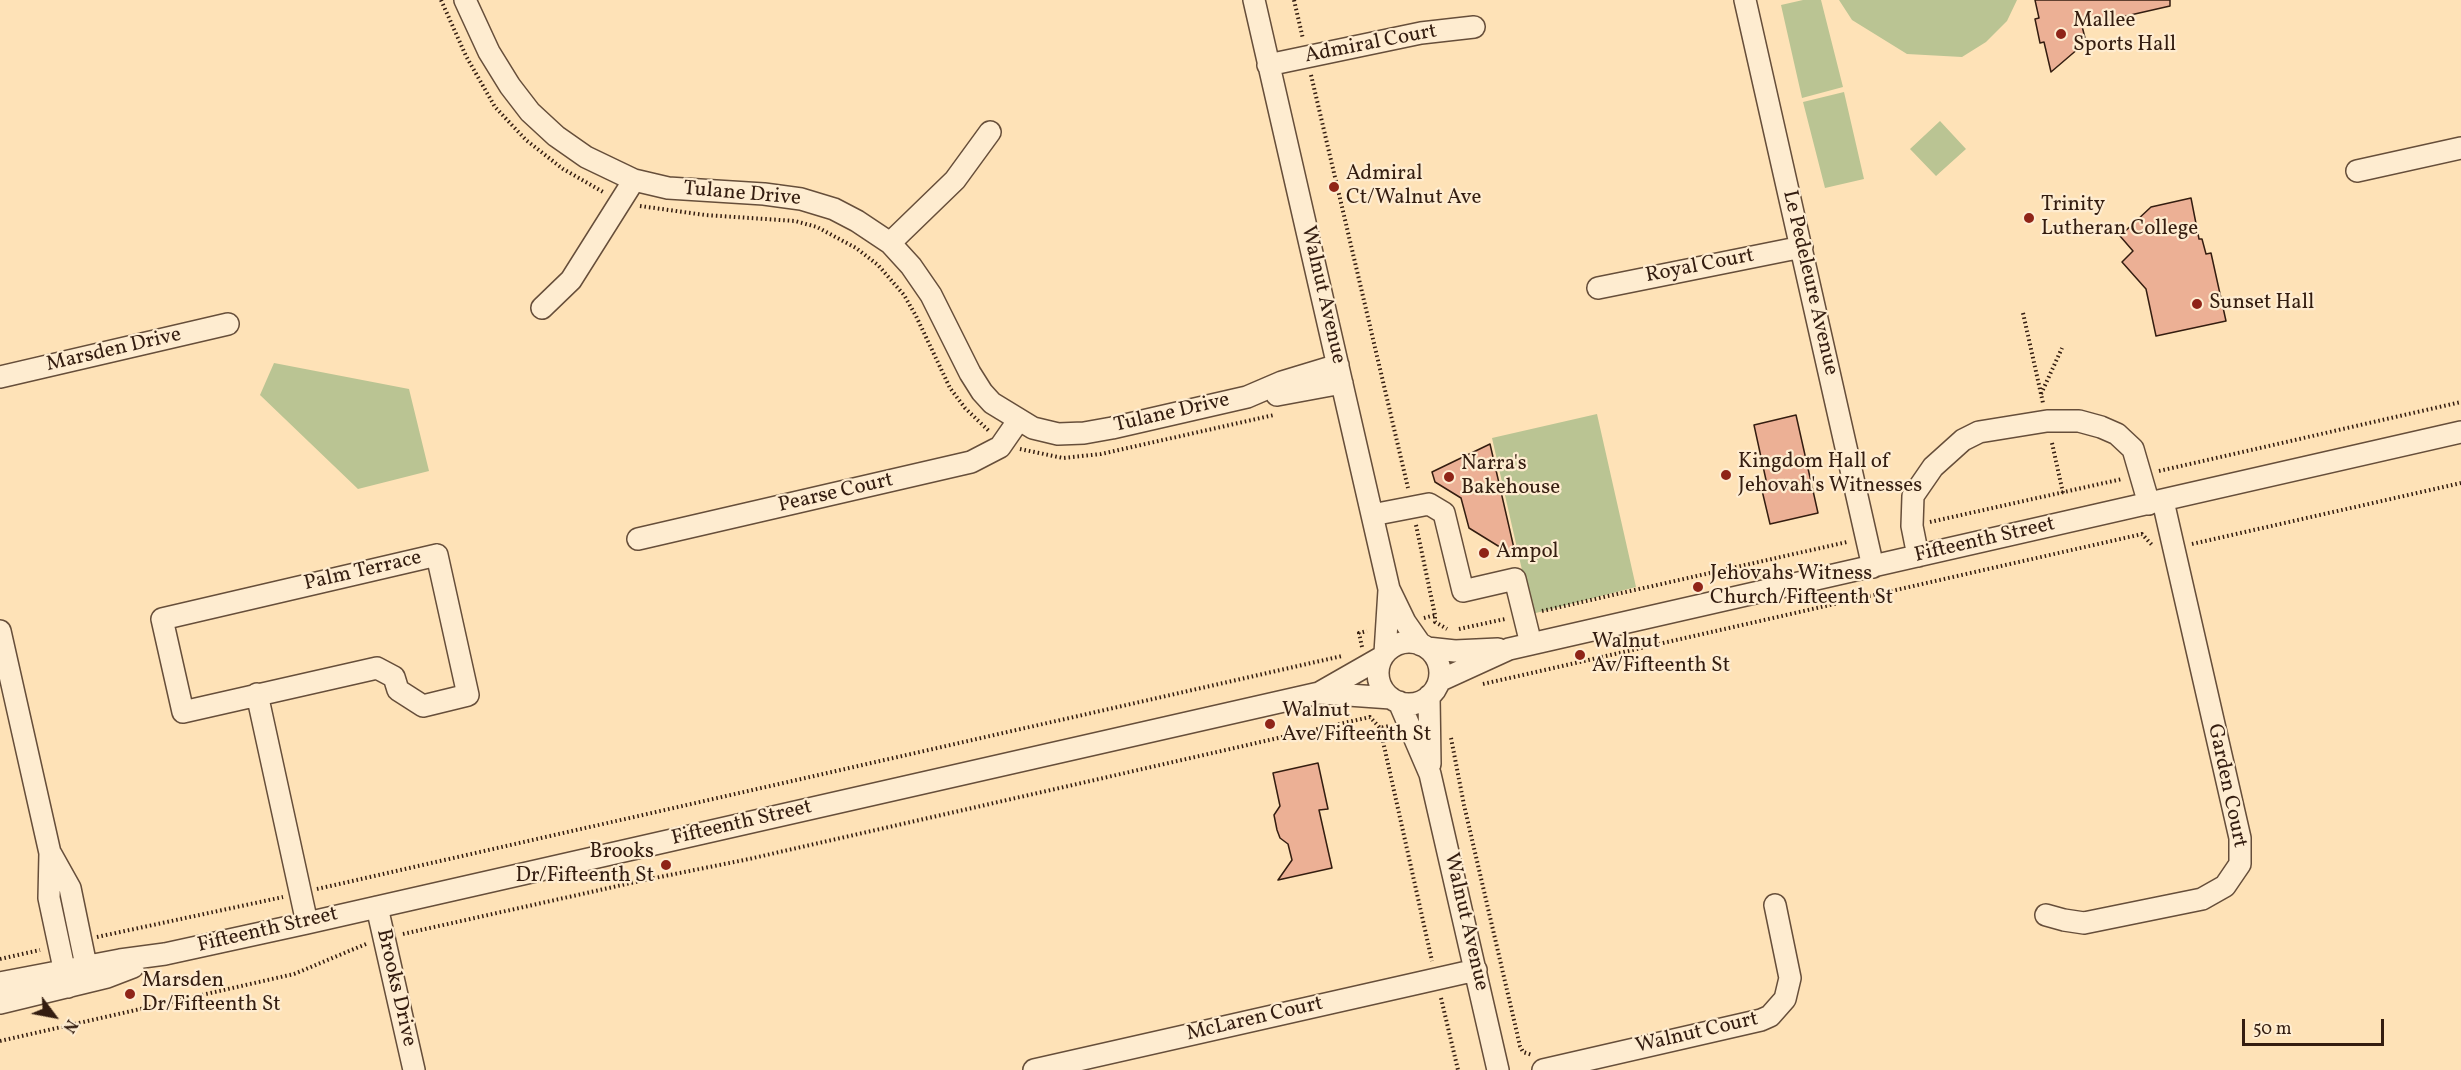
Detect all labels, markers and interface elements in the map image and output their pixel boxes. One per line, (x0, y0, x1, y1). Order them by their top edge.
place label: Mallee Sports Hall (2073, 9, 2176, 59)
street label: Admiral Court (1303, 20, 1439, 70)
marker: Mallee Sports Hall (2054, 27, 2068, 41)
place label: Admiral Ct/Walnut Ave (1346, 162, 1481, 212)
street label: Tulane Drive (682, 177, 802, 213)
marker: Admiral Ct/Walnut Ave (1327, 180, 1341, 194)
street label: Le Pedeleure Avenue (1775, 188, 1843, 378)
place label: Trinity Lutheran College (2041, 193, 2198, 243)
marker: Trinity Lutheran College (2022, 211, 2036, 225)
street label: Walnut Avenue (1294, 223, 1350, 367)
street label: Royal Court (1644, 244, 1756, 290)
place label: Sunset Hall (2209, 291, 2314, 317)
marker: Sunset Hall (2190, 297, 2204, 311)
street label: Marsden Drive (44, 323, 184, 379)
street label: Tulane Drive (1112, 388, 1232, 440)
place label: Kingdom Hall of Jehovah's Witnesses (1738, 450, 1922, 500)
place label: Narra's Bakehouse (1461, 452, 1560, 502)
marker: Kingdom Hall of Jehovah's Witnesses (1719, 468, 1733, 482)
street label: Pearse Court (776, 469, 896, 519)
marker: Narra's Bakehouse (1442, 470, 1456, 484)
street label: Fifteenth Street (1912, 513, 2058, 569)
place label: Ampol (1496, 540, 1559, 566)
street label: Palm Terrace (302, 546, 424, 598)
marker: Ampol (1477, 546, 1491, 560)
place label: Jehovahs Witness Church/Fifteenth St (1710, 562, 1893, 612)
marker: Jehovahs Witness Church/Fifteenth St (1691, 580, 1705, 594)
place label: Walnut Av/Fifteenth St (1592, 630, 1730, 680)
marker: Walnut Av/Fifteenth St (1573, 648, 1587, 662)
place label: Walnut Ave/Fifteenth St (1282, 699, 1431, 749)
marker: Walnut Ave/Fifteenth St (1263, 717, 1277, 731)
street label: Garden Court (2201, 722, 2251, 850)
street label: Fifteenth Street (669, 796, 815, 852)
place label: Brooks Dr/Fifteenth St (515, 840, 654, 890)
street label: Walnut Avenue (1437, 850, 1493, 994)
marker: Brooks Dr/Fifteenth St (659, 858, 673, 872)
street label: Fifteenth Street (195, 903, 341, 959)
street label: Brooks Drive (369, 927, 421, 1049)
place label: Marsden Dr/Fifteenth St (142, 969, 281, 1019)
north arrow (24, 986, 84, 1046)
marker: Marsden Dr/Fifteenth St (123, 987, 137, 1001)
street label: McLaren Court (1184, 992, 1326, 1048)
scale bar (2245, 1007, 2388, 1045)
street label: Walnut Court (1633, 1008, 1761, 1060)
text: N (57, 1015, 82, 1036)
text: 50 m (2253, 1017, 2292, 1042)

